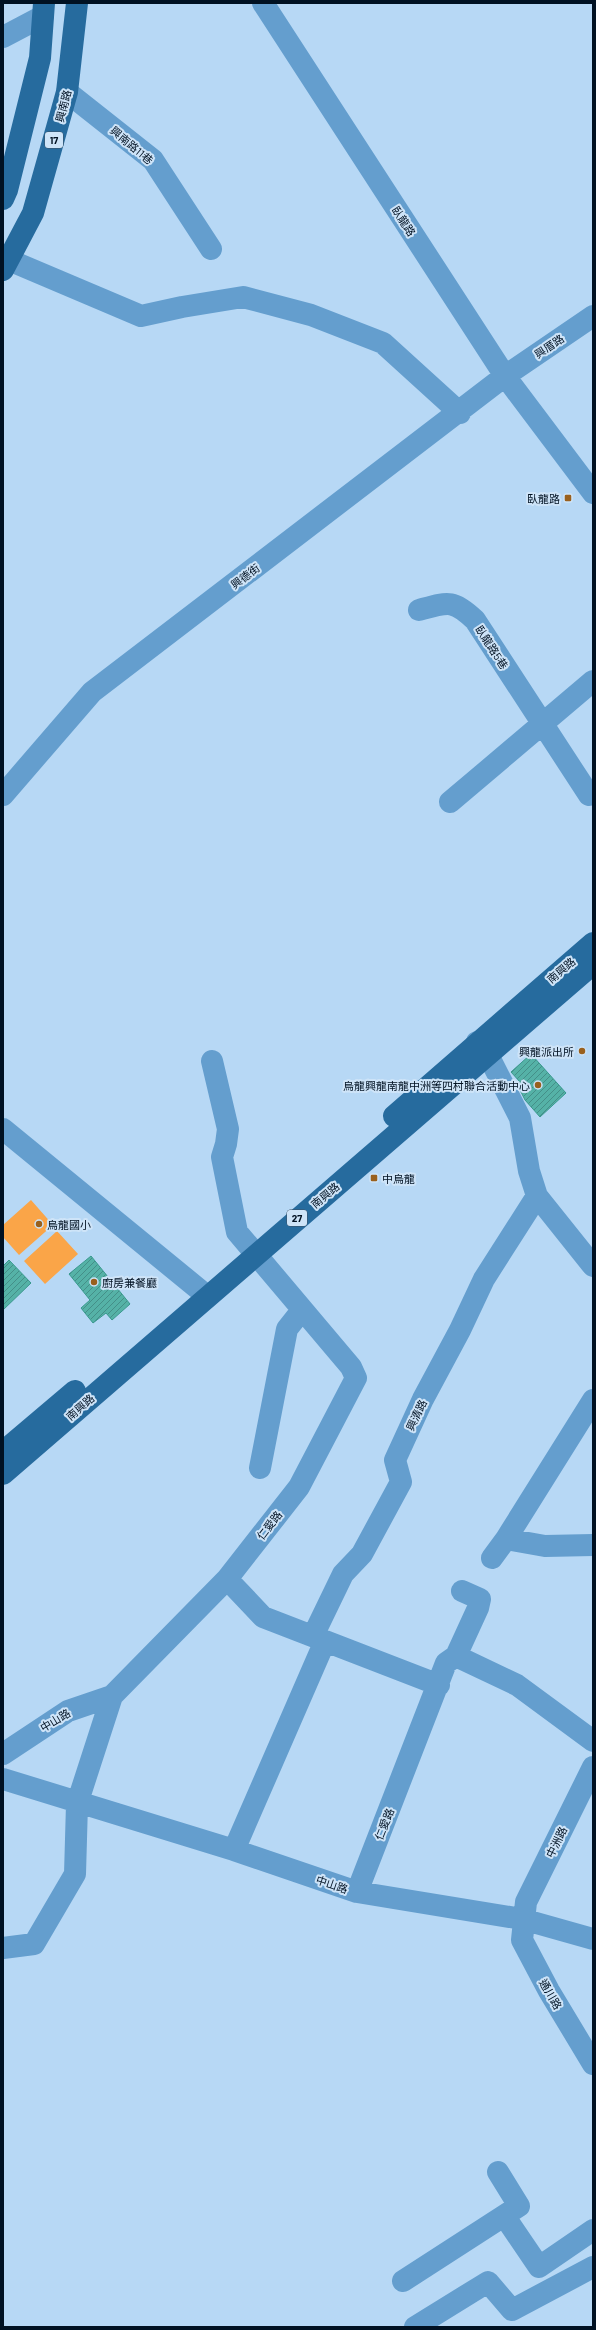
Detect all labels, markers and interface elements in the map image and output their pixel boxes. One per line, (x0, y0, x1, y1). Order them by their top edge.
street label: 興南路 (53, 88, 73, 124)
street label: 興南路11巷 (108, 123, 156, 167)
road number: 17 (45, 132, 63, 148)
street label: 臥龍路 (390, 204, 418, 238)
street label: 興厝路 (532, 331, 566, 361)
place label: 臥龍路 (527, 492, 560, 505)
marker: 臥龍路 (563, 493, 573, 503)
street label: 興德街 (228, 561, 262, 591)
street label: 臥龍路5巷 (473, 623, 511, 671)
street label: 南興路 (544, 954, 578, 986)
place label: 興龍派出所 (519, 1045, 574, 1058)
marker: 興龍派出所 (577, 1046, 587, 1056)
place label: 烏龍興龍南龍中洲等四村聯合活動中心 (343, 1079, 530, 1092)
marker: 烏龍興龍南龍中洲等四村聯合活動中心 (533, 1080, 543, 1090)
place label: 中烏龍 (382, 1172, 415, 1185)
marker: 中烏龍 (369, 1173, 379, 1183)
street label: 南興路 (308, 1179, 342, 1211)
road number: 27 (287, 1210, 307, 1226)
place label: 烏龍國小 (47, 1218, 91, 1231)
marker: 烏龍國小 (34, 1219, 44, 1229)
place label: 廚房兼餐廳 (102, 1276, 157, 1289)
marker: 廚房兼餐廳 (89, 1277, 99, 1287)
street label: 南興路 (63, 1391, 97, 1423)
street label: 興清路 (403, 1397, 429, 1433)
street label: 仁愛路 (254, 1508, 284, 1542)
street label: 中山路 (38, 1706, 72, 1734)
street label: 仁愛路 (372, 1806, 396, 1842)
street label: 中洲路 (543, 1824, 569, 1860)
street label: 中山路 (314, 1872, 350, 1896)
street label: 通川路 (537, 1976, 565, 2012)

